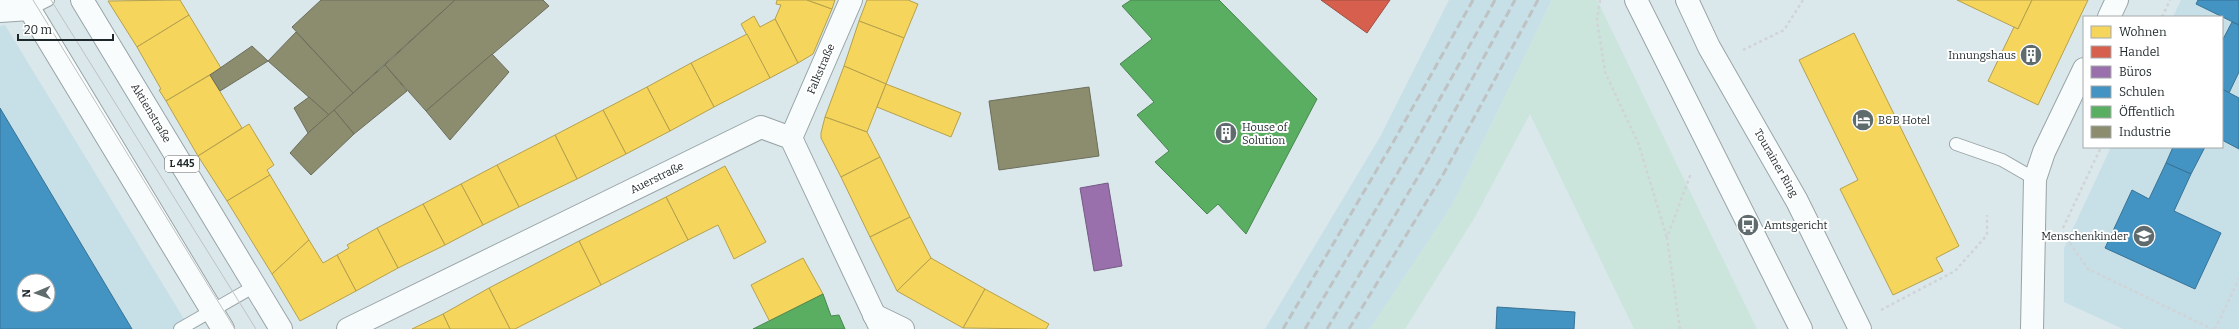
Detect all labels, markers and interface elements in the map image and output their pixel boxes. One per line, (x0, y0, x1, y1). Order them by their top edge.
scale bar (18, 16, 113, 42)
legend (2083, 16, 2223, 148)
text: 20 m (24, 23, 53, 37)
text: Wohnen (2119, 25, 2167, 39)
street label: Falkstraße (805, 42, 837, 96)
building icon: Innungshaus (2018, 42, 2044, 68)
text: Handel (2119, 45, 2160, 59)
place label: Innungshaus (1948, 49, 2016, 62)
text: Büros (2119, 65, 2152, 79)
street label: Aktienstraße (128, 81, 174, 145)
text: Schulen (2119, 85, 2165, 99)
text: Öffentlich (2119, 104, 2175, 119)
hotel icon: B&B Hotel (1850, 107, 1876, 133)
place label: B&B Hotel (1878, 114, 1930, 127)
building icon: House of Solution (1213, 120, 1239, 146)
place label: House of Solution (1242, 121, 1289, 147)
text: Industrie (2119, 125, 2171, 139)
street label: Tourainer Ring (1751, 127, 1801, 199)
road number: L 445 (165, 156, 199, 172)
street label: Auerstraße (628, 159, 686, 197)
bus stop icon: Amtsgericht (1735, 212, 1761, 238)
place label: Amtsgericht (1764, 219, 1827, 232)
school or university icon: Menschenkinder (2131, 223, 2157, 249)
place label: Menschenkinder (2041, 230, 2128, 243)
north arrow (16, 273, 56, 313)
text: N (20, 288, 33, 298)

